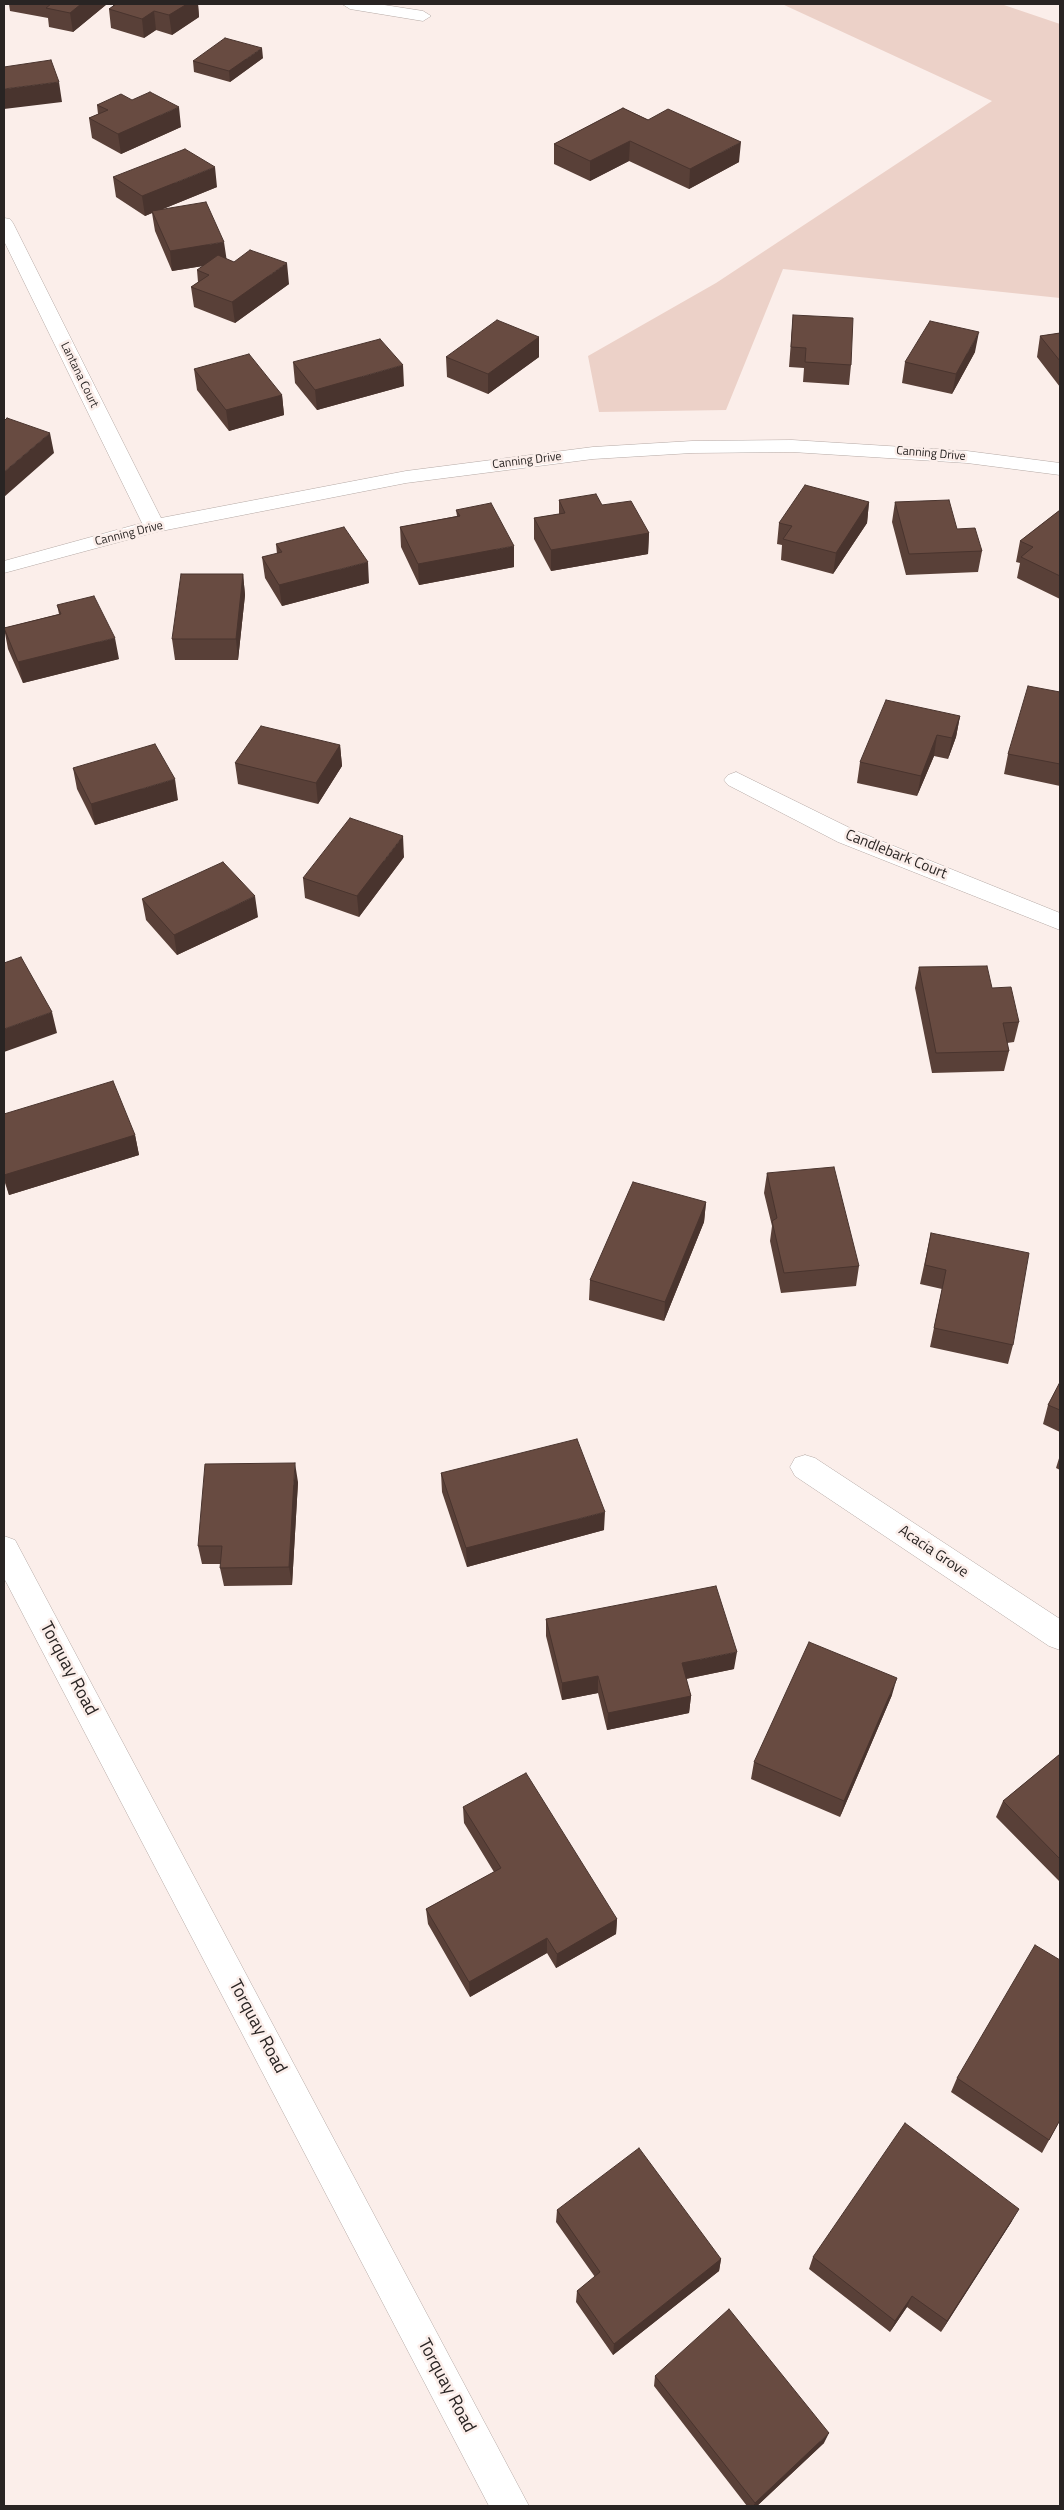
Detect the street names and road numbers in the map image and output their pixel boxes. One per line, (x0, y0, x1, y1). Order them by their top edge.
street label: Lantana Court (57, 340, 101, 410)
street label: Canning Drive (896, 444, 966, 464)
street label: Canning Drive (492, 450, 562, 472)
street label: Canning Drive (94, 519, 164, 549)
street label: Candlebark Court (842, 826, 950, 884)
street label: Acacia Grove (895, 1522, 971, 1582)
street label: Torquay Road (34, 1618, 102, 1720)
street label: Torquay Road (223, 1976, 291, 2078)
street label: Torquay Road (412, 2335, 480, 2437)

